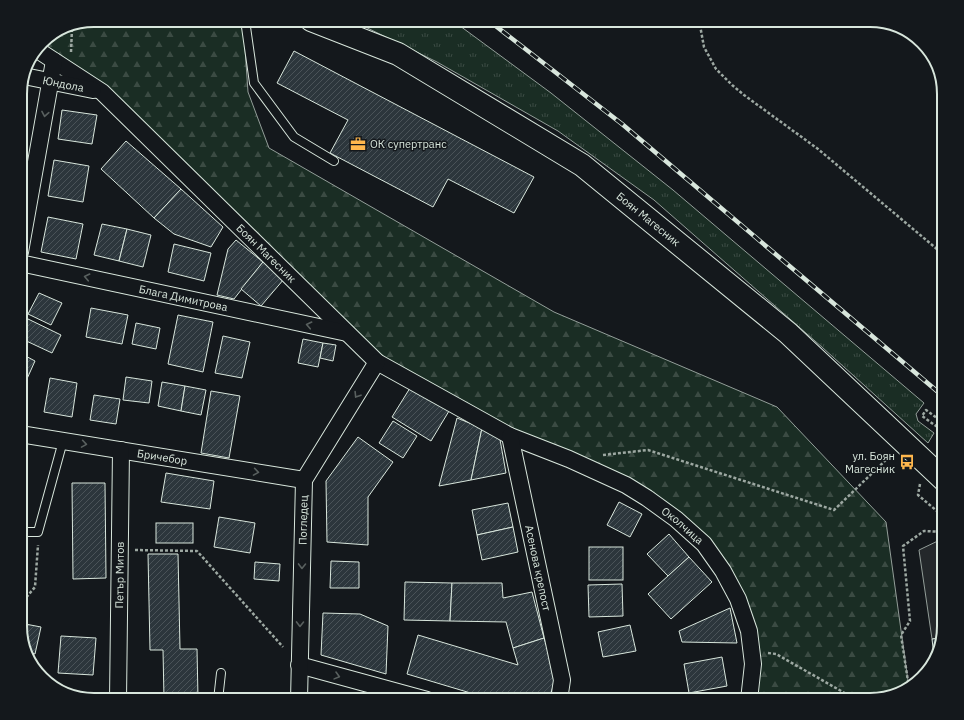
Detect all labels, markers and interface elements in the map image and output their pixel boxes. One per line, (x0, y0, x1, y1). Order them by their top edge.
street label: Юндола (41, 73, 85, 95)
one-way arrow (41, 111, 49, 118)
office icon: ОК супертранс (349, 135, 367, 153)
place label: ОК супертранс (370, 137, 447, 151)
street label: Боян Магесник (614, 189, 683, 249)
street label: Боян Магесник (234, 221, 299, 286)
one-way arrow (84, 274, 90, 282)
street label: Блага Димитрова (138, 282, 229, 314)
one-way arrow (306, 322, 312, 330)
one-way arrow (354, 391, 361, 398)
one-way arrow (81, 439, 87, 448)
street label: Бричебор (136, 446, 188, 468)
place label: ул. Боян Магесник (845, 449, 895, 476)
bus stop icon: ул. Боян Магесник (898, 453, 916, 471)
one-way arrow (253, 467, 259, 476)
street label: Погледец (296, 495, 311, 545)
street label: Околчица (659, 504, 707, 547)
street label: Асенова крепост (522, 524, 554, 612)
street label: Петър Митов (112, 541, 127, 609)
one-way arrow (297, 563, 306, 569)
one-way arrow (296, 621, 304, 627)
one-way arrow (334, 671, 340, 679)

